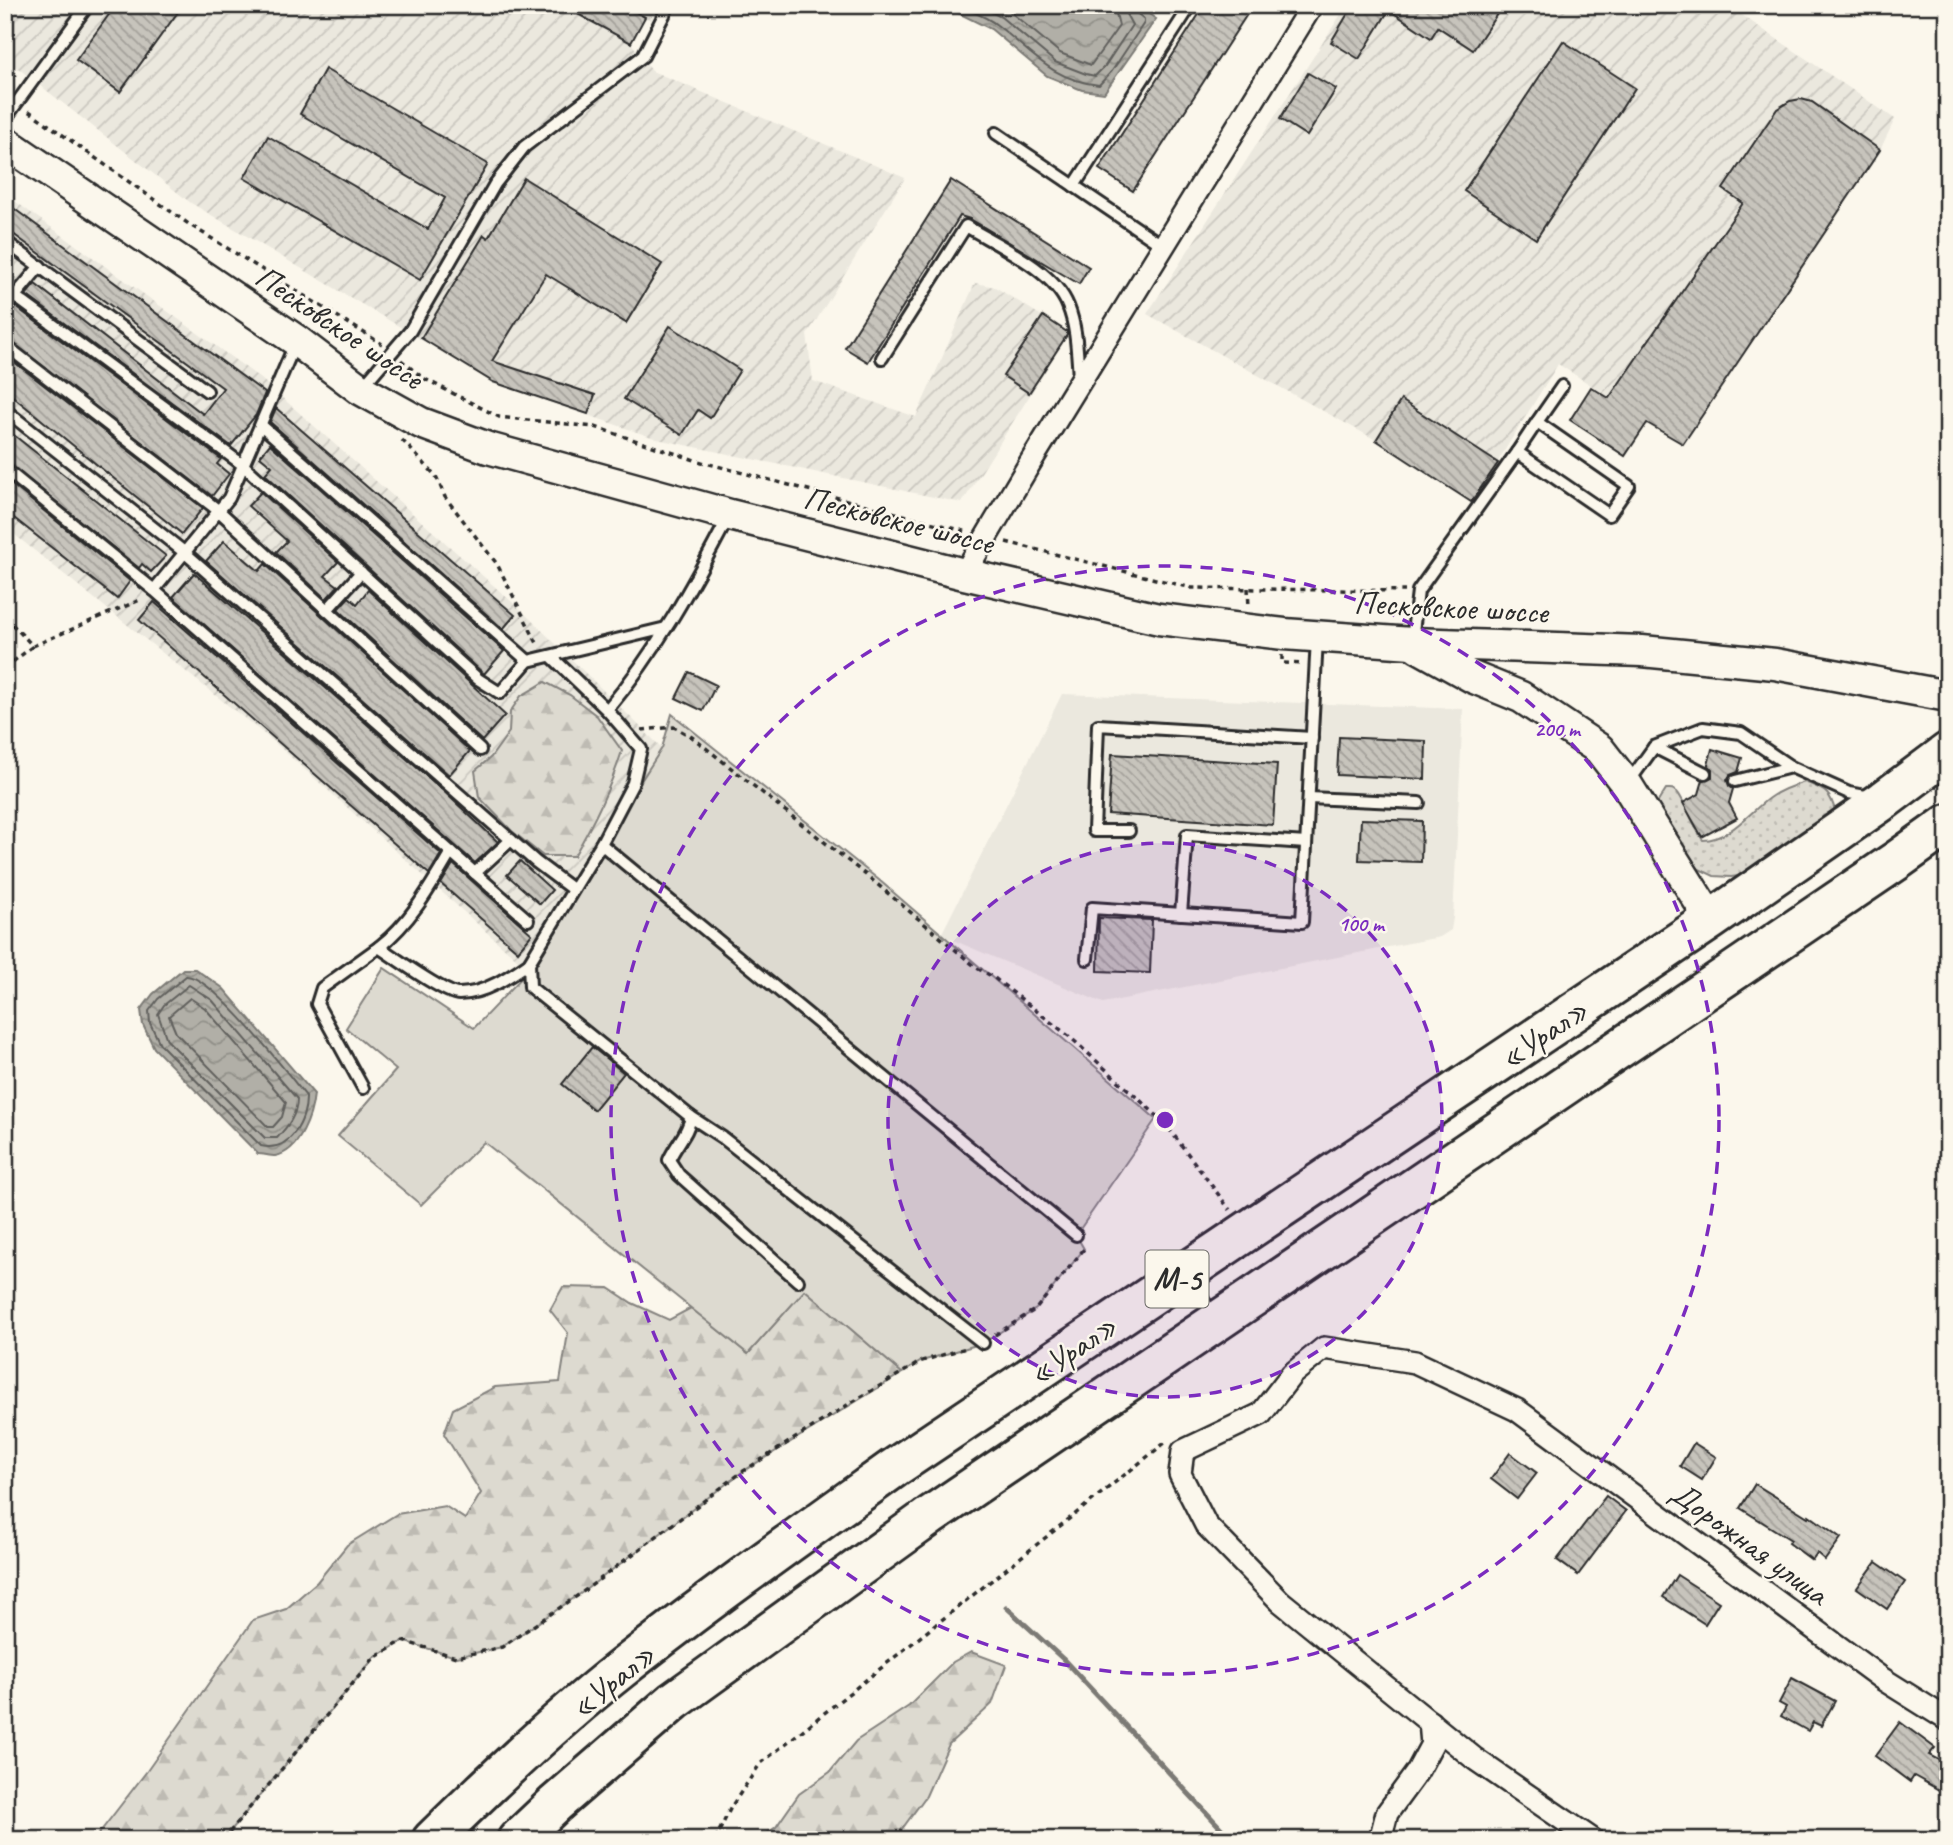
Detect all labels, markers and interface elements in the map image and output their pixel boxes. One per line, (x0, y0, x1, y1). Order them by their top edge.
street label: Песковское шоссе (247, 255, 433, 400)
street label: Песковское шоссе (800, 476, 1000, 564)
street label: Песковское шоссе (1353, 581, 1551, 633)
text: 200 m (1534, 716, 1582, 742)
text: 100 m (1338, 911, 1386, 937)
street label: «Урал» (1491, 989, 1596, 1079)
centre of rings (1153, 1108, 1177, 1132)
road number: М-5 (1146, 1250, 1208, 1308)
street label: «Урал» (1020, 1305, 1125, 1395)
street label: Дорожная улица (1662, 1471, 1839, 1616)
street label: «Урал» (561, 1634, 664, 1728)

